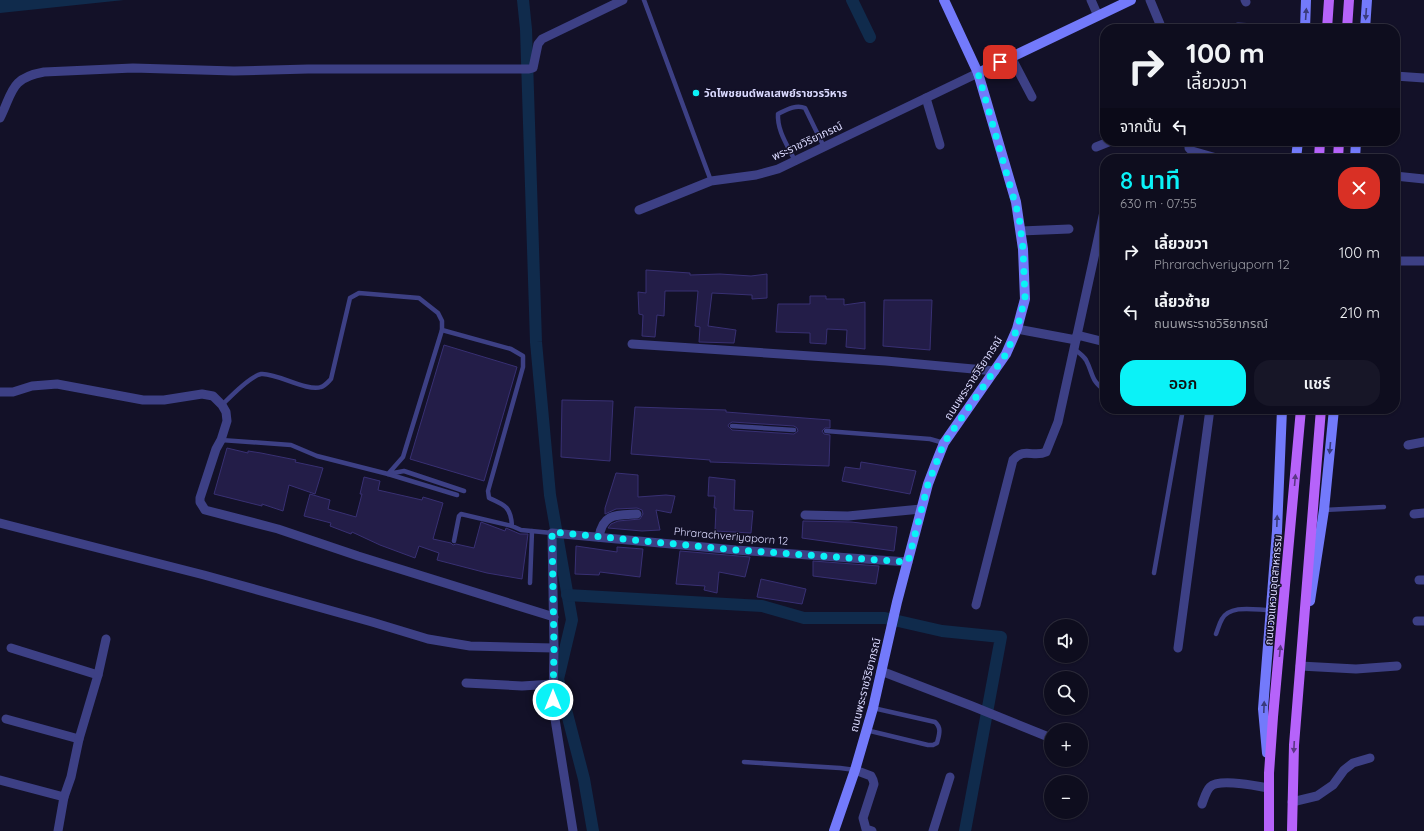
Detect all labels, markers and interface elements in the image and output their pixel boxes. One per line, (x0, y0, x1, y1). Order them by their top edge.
one-way arrow (1302, 8, 1309, 21)
one-way arrow (1363, 8, 1370, 21)
text: 100 m (1186, 35, 1265, 70)
icon: right (1120, 40, 1172, 92)
pin (983, 45, 1017, 79)
icon: arrive (989, 51, 1011, 73)
text: เลี้ยวขวา (1186, 71, 1247, 94)
place label: วัดไพชยนต์พลเสพย์ราชวรวิหาร (704, 86, 847, 100)
marker: วัดไพชยนต์พลเสพย์ราชวรวิหาร (691, 88, 701, 98)
icon: left (1169, 116, 1191, 138)
text: จากนั้น (1120, 117, 1161, 136)
street label: พระราชวิริยาภรณ์ (769, 119, 845, 163)
text: 8 นาที (1120, 165, 1180, 195)
button: close (1338, 167, 1380, 209)
text: 630 m · 07:55 (1120, 195, 1197, 211)
text: เลี้ยวขวา (1154, 234, 1208, 253)
icon: right (1120, 241, 1142, 263)
text: 100 m (1339, 243, 1380, 262)
text: Phrarachveriyaporn 12 (1154, 256, 1290, 272)
text: เลี้ยวซ้าย (1154, 292, 1210, 311)
icon: left (1120, 301, 1142, 323)
text: 210 m (1339, 303, 1380, 322)
text: ถนนพระราชวิริยาภรณ์ (1154, 315, 1268, 331)
street label: ถนนพระราชวิริยาภรณ์ (941, 334, 1005, 422)
button: ออก (1120, 360, 1246, 406)
button: แชร์ (1254, 360, 1380, 406)
one-way arrow (1327, 442, 1333, 454)
one-way arrow (1291, 473, 1298, 486)
one-way arrow (1274, 515, 1281, 527)
street label: Phrarachveriyaporn 12 (673, 524, 789, 548)
street label: ถนนวงแหวนอุตสาหกรรม (1261, 534, 1285, 646)
map controls (1044, 619, 1088, 819)
button: sound (1044, 619, 1088, 663)
street label: ถนนพระราชวิริยาภรณ์ (847, 636, 883, 734)
one-way arrow (1277, 645, 1283, 657)
button: search (1044, 671, 1088, 715)
position arrow (532, 679, 574, 721)
one-way arrow (1261, 700, 1267, 713)
button: + (1044, 723, 1088, 767)
one-way arrow (1291, 741, 1298, 753)
button: − (1044, 775, 1088, 819)

